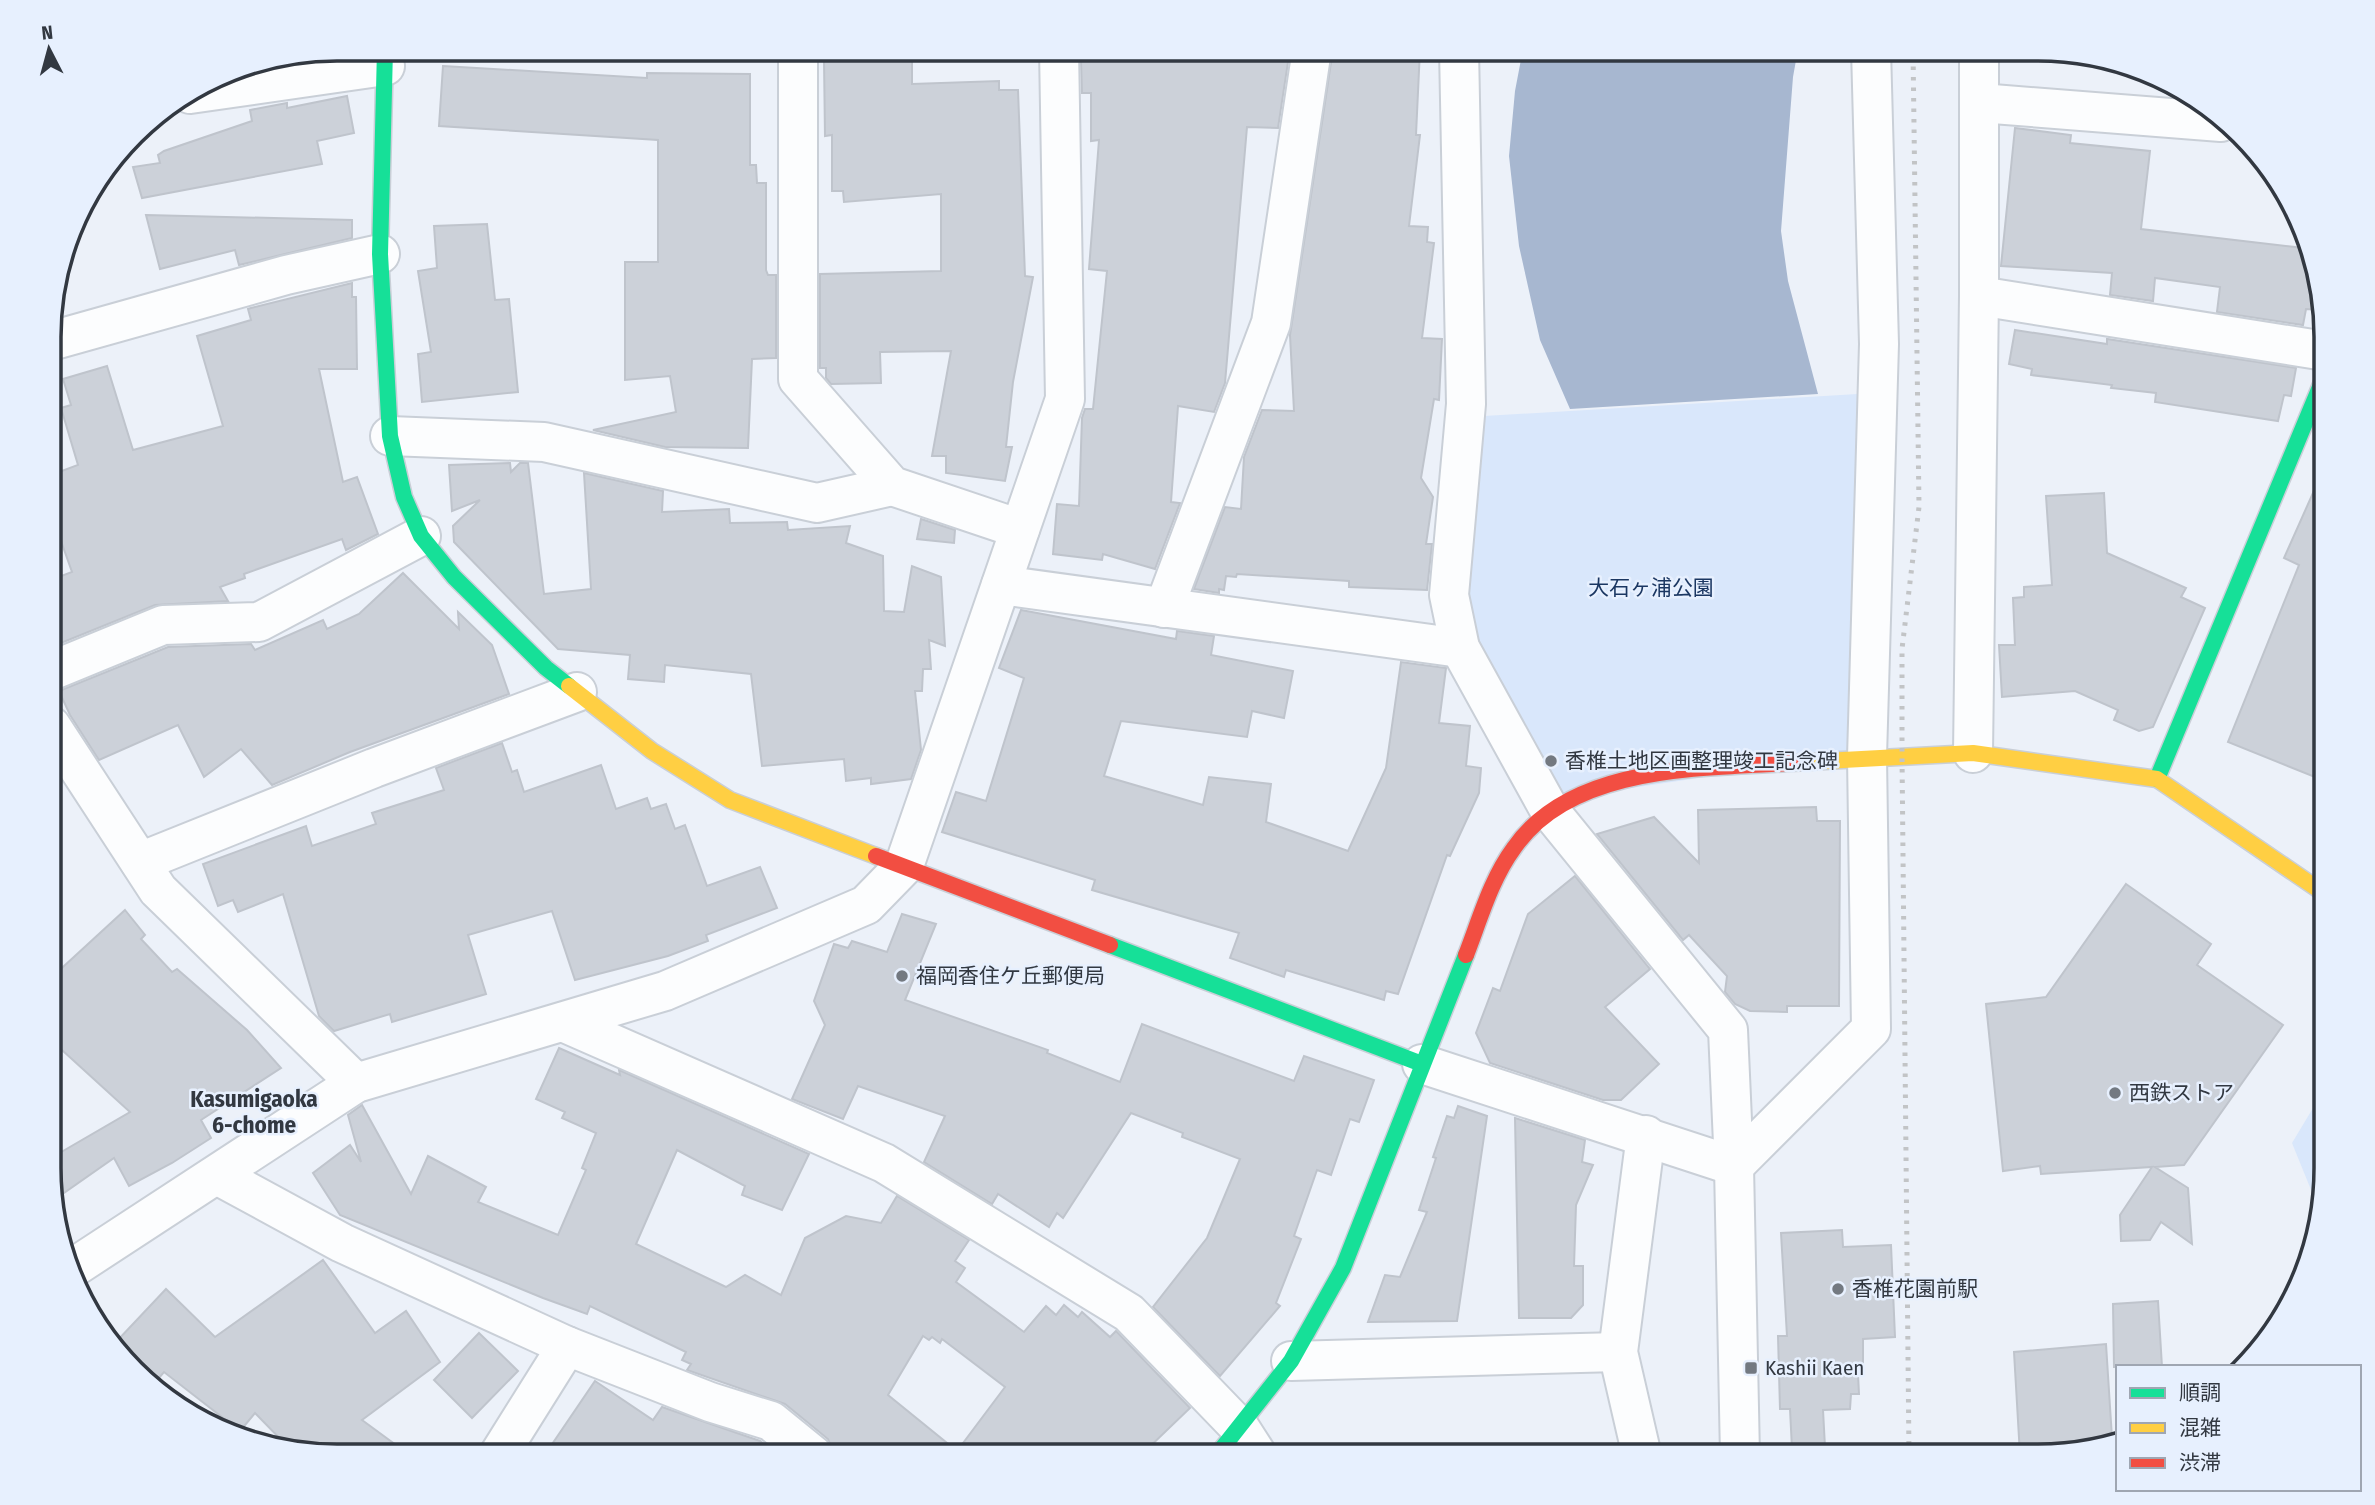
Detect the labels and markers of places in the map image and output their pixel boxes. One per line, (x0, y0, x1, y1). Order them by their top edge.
place label: 香椎土地区画整理竣工記念碑 (1565, 748, 1838, 774)
marker: 香椎土地区画整理竣工記念碑 (1543, 753, 1559, 769)
place label: 福岡香住ケ丘郵便局 (916, 963, 1105, 989)
marker: 福岡香住ケ丘郵便局 (894, 968, 910, 984)
place label: 西鉄ストア (2129, 1080, 2234, 1106)
marker: 西鉄ストア (2107, 1085, 2123, 1101)
place label: 香椎花園前駅 (1852, 1276, 1978, 1302)
marker: 香椎花園前駅 (1830, 1281, 1846, 1297)
place label: Kashii Kaen (1765, 1355, 1864, 1381)
marker: Kashii Kaen (1743, 1360, 1759, 1376)

